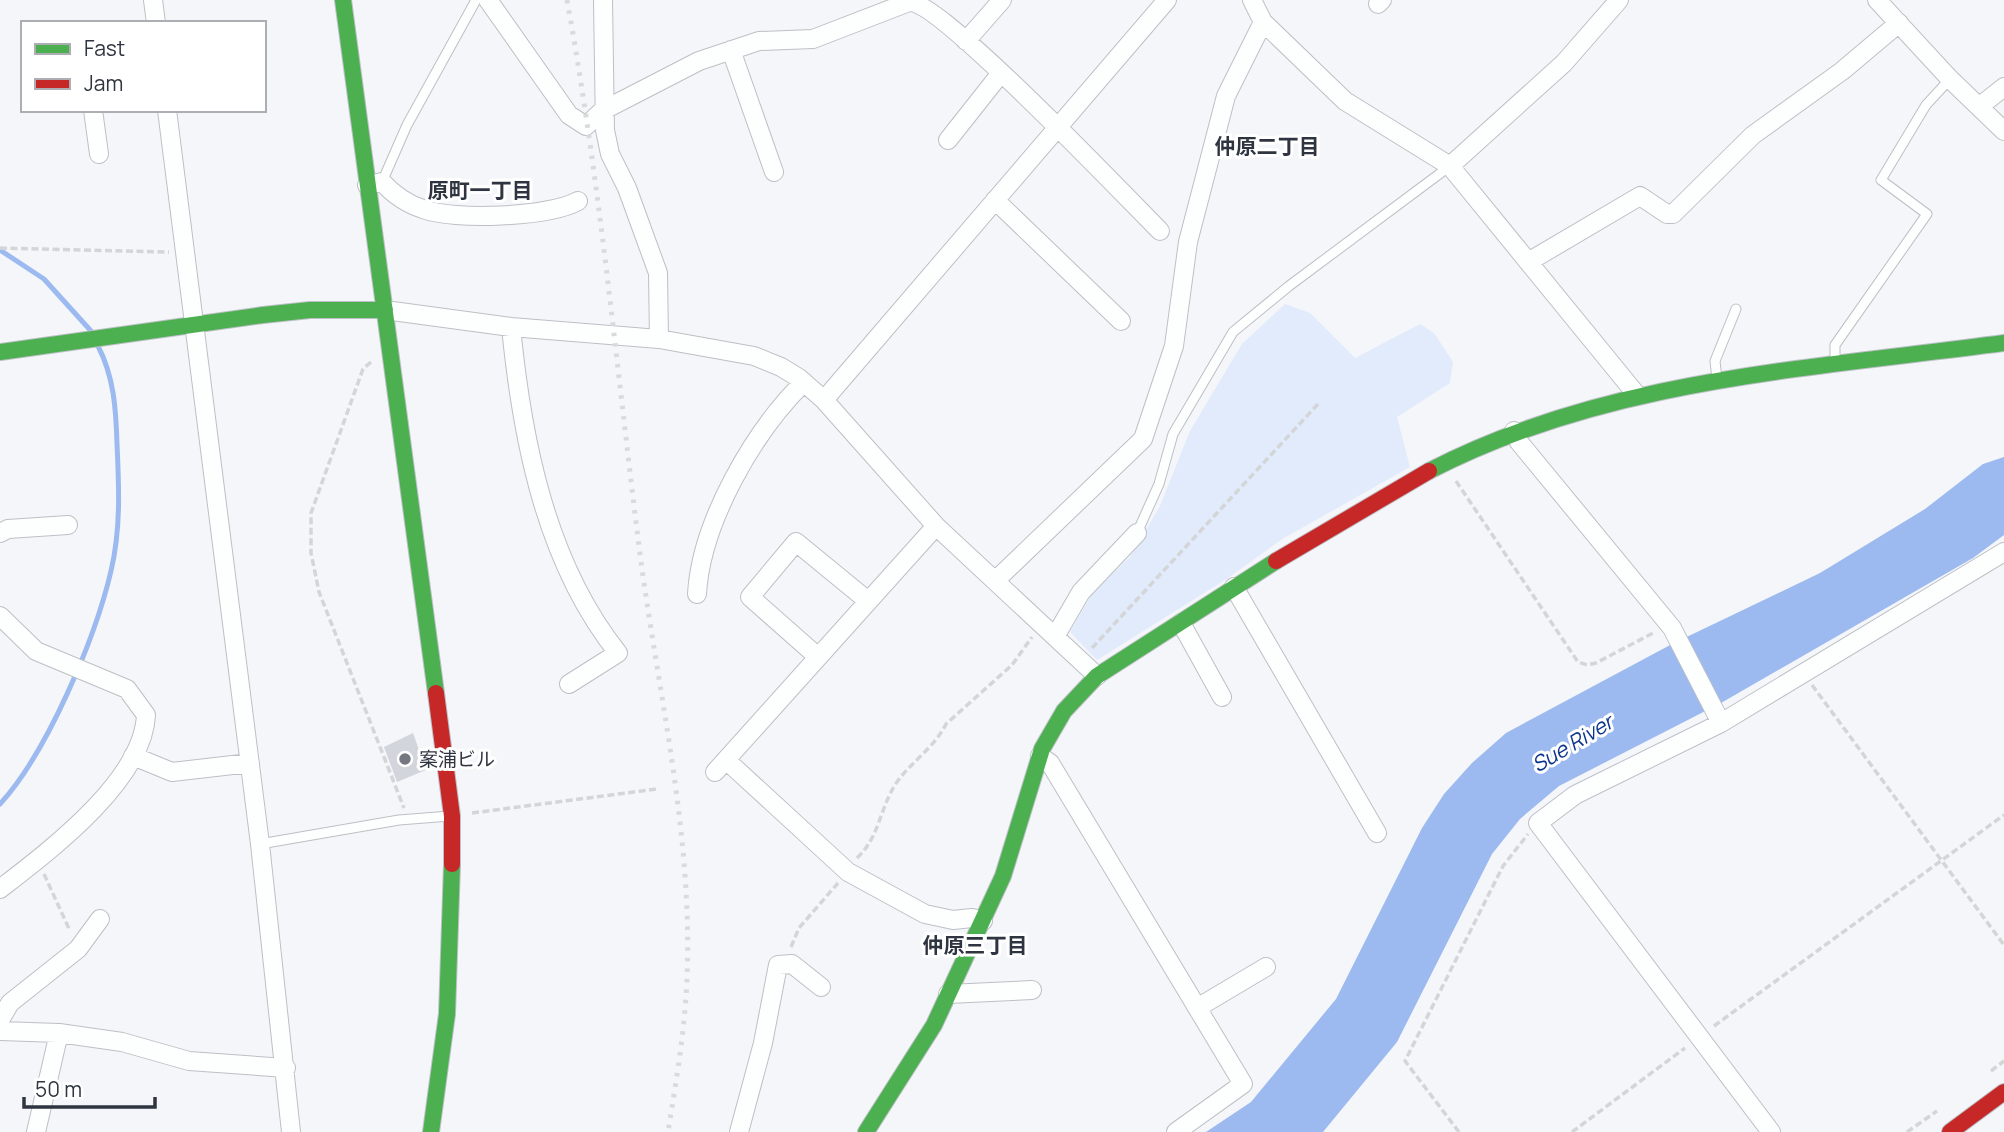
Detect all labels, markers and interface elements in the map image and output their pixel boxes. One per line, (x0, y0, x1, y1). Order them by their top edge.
legend (21, 21, 266, 112)
text: Fast (84, 34, 125, 62)
text: Jam (84, 69, 123, 97)
district label: 仲原二丁目 (1215, 132, 1320, 160)
district label: 原町一丁目 (428, 176, 533, 204)
water label: Sue River (1526, 707, 1620, 778)
place label: 案浦ビル (419, 746, 495, 772)
marker: 案浦ビル (397, 751, 413, 767)
district label: 仲原三丁目 (923, 931, 1028, 959)
scale bar (24, 1066, 156, 1110)
text: 50 m (35, 1075, 82, 1103)

